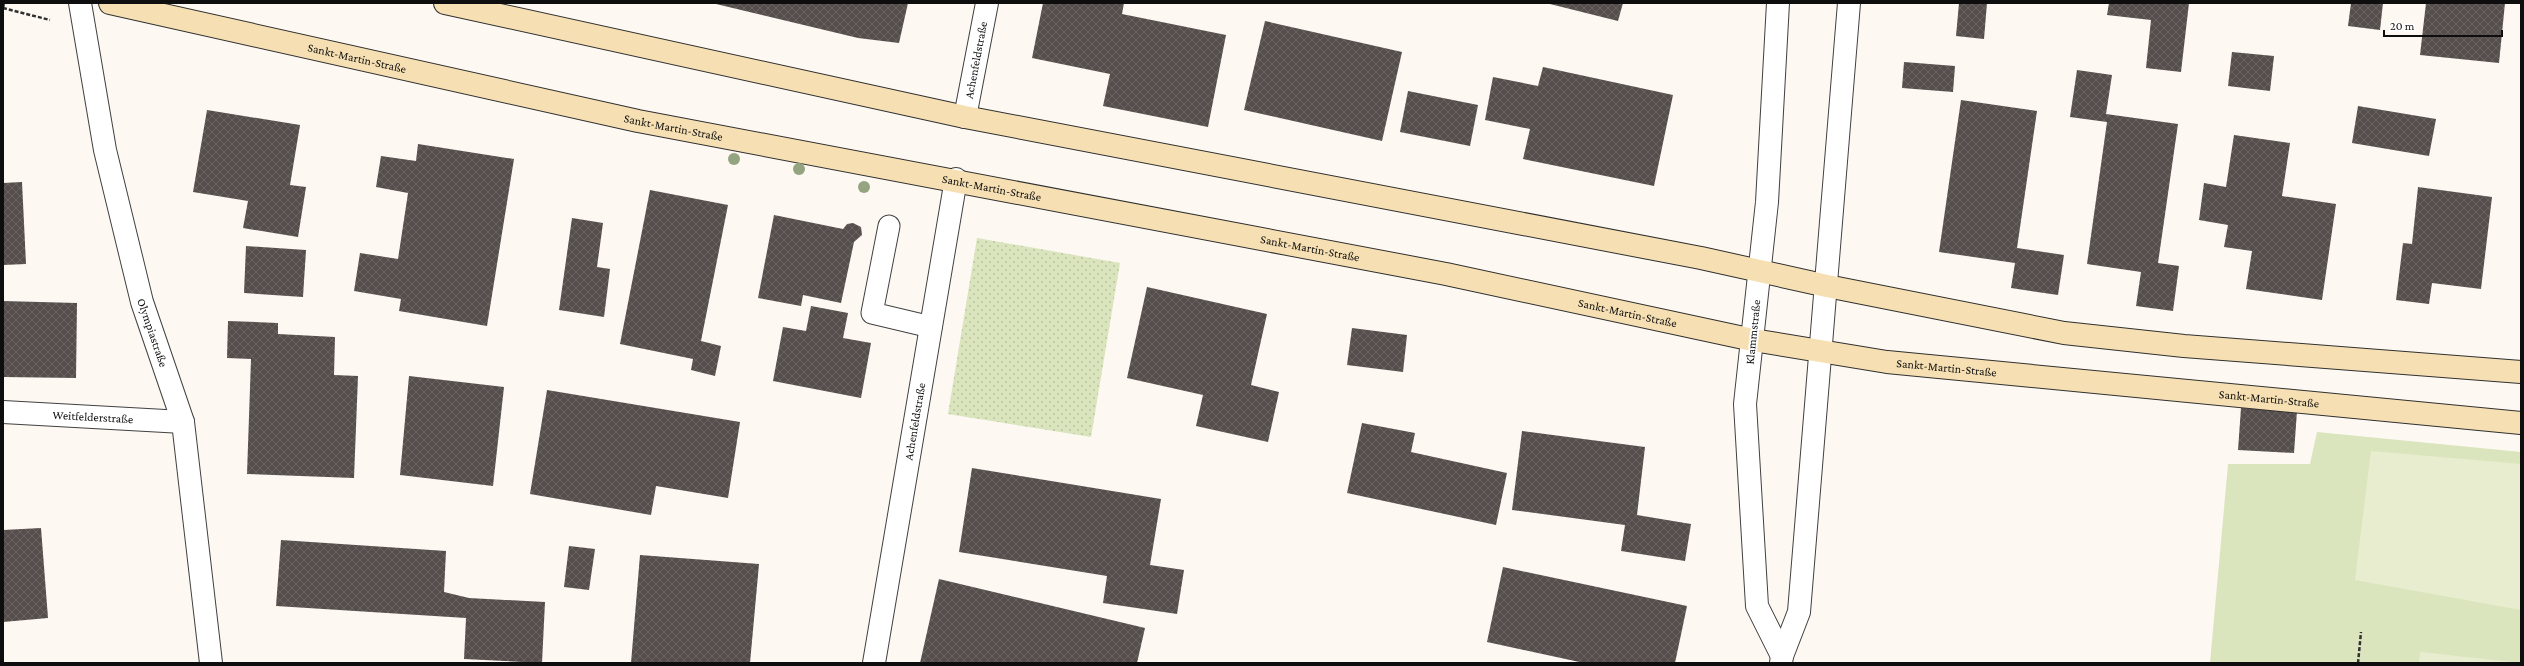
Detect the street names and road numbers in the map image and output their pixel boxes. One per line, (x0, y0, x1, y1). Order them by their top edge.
street label: Achenfeldstraße (962, 20, 990, 100)
street label: Sankt-Martin-Straße (306, 40, 408, 76)
street label: Sankt-Martin-Straße (622, 111, 724, 144)
street label: Sankt-Martin-Straße (941, 172, 1042, 204)
street label: Sankt-Martin-Straße (1259, 232, 1361, 264)
street label: Sankt-Martin-Straße (1577, 296, 1678, 330)
street label: Olympiastraße (134, 297, 171, 369)
street label: Klammstraße (1743, 299, 1763, 365)
street label: Sankt-Martin-Straße (1896, 356, 1997, 380)
street label: Achenfeldstraße (901, 382, 928, 461)
street label: Sankt-Martin-Straße (2218, 387, 2320, 411)
street label: Weitfelderstraße (52, 408, 134, 426)

